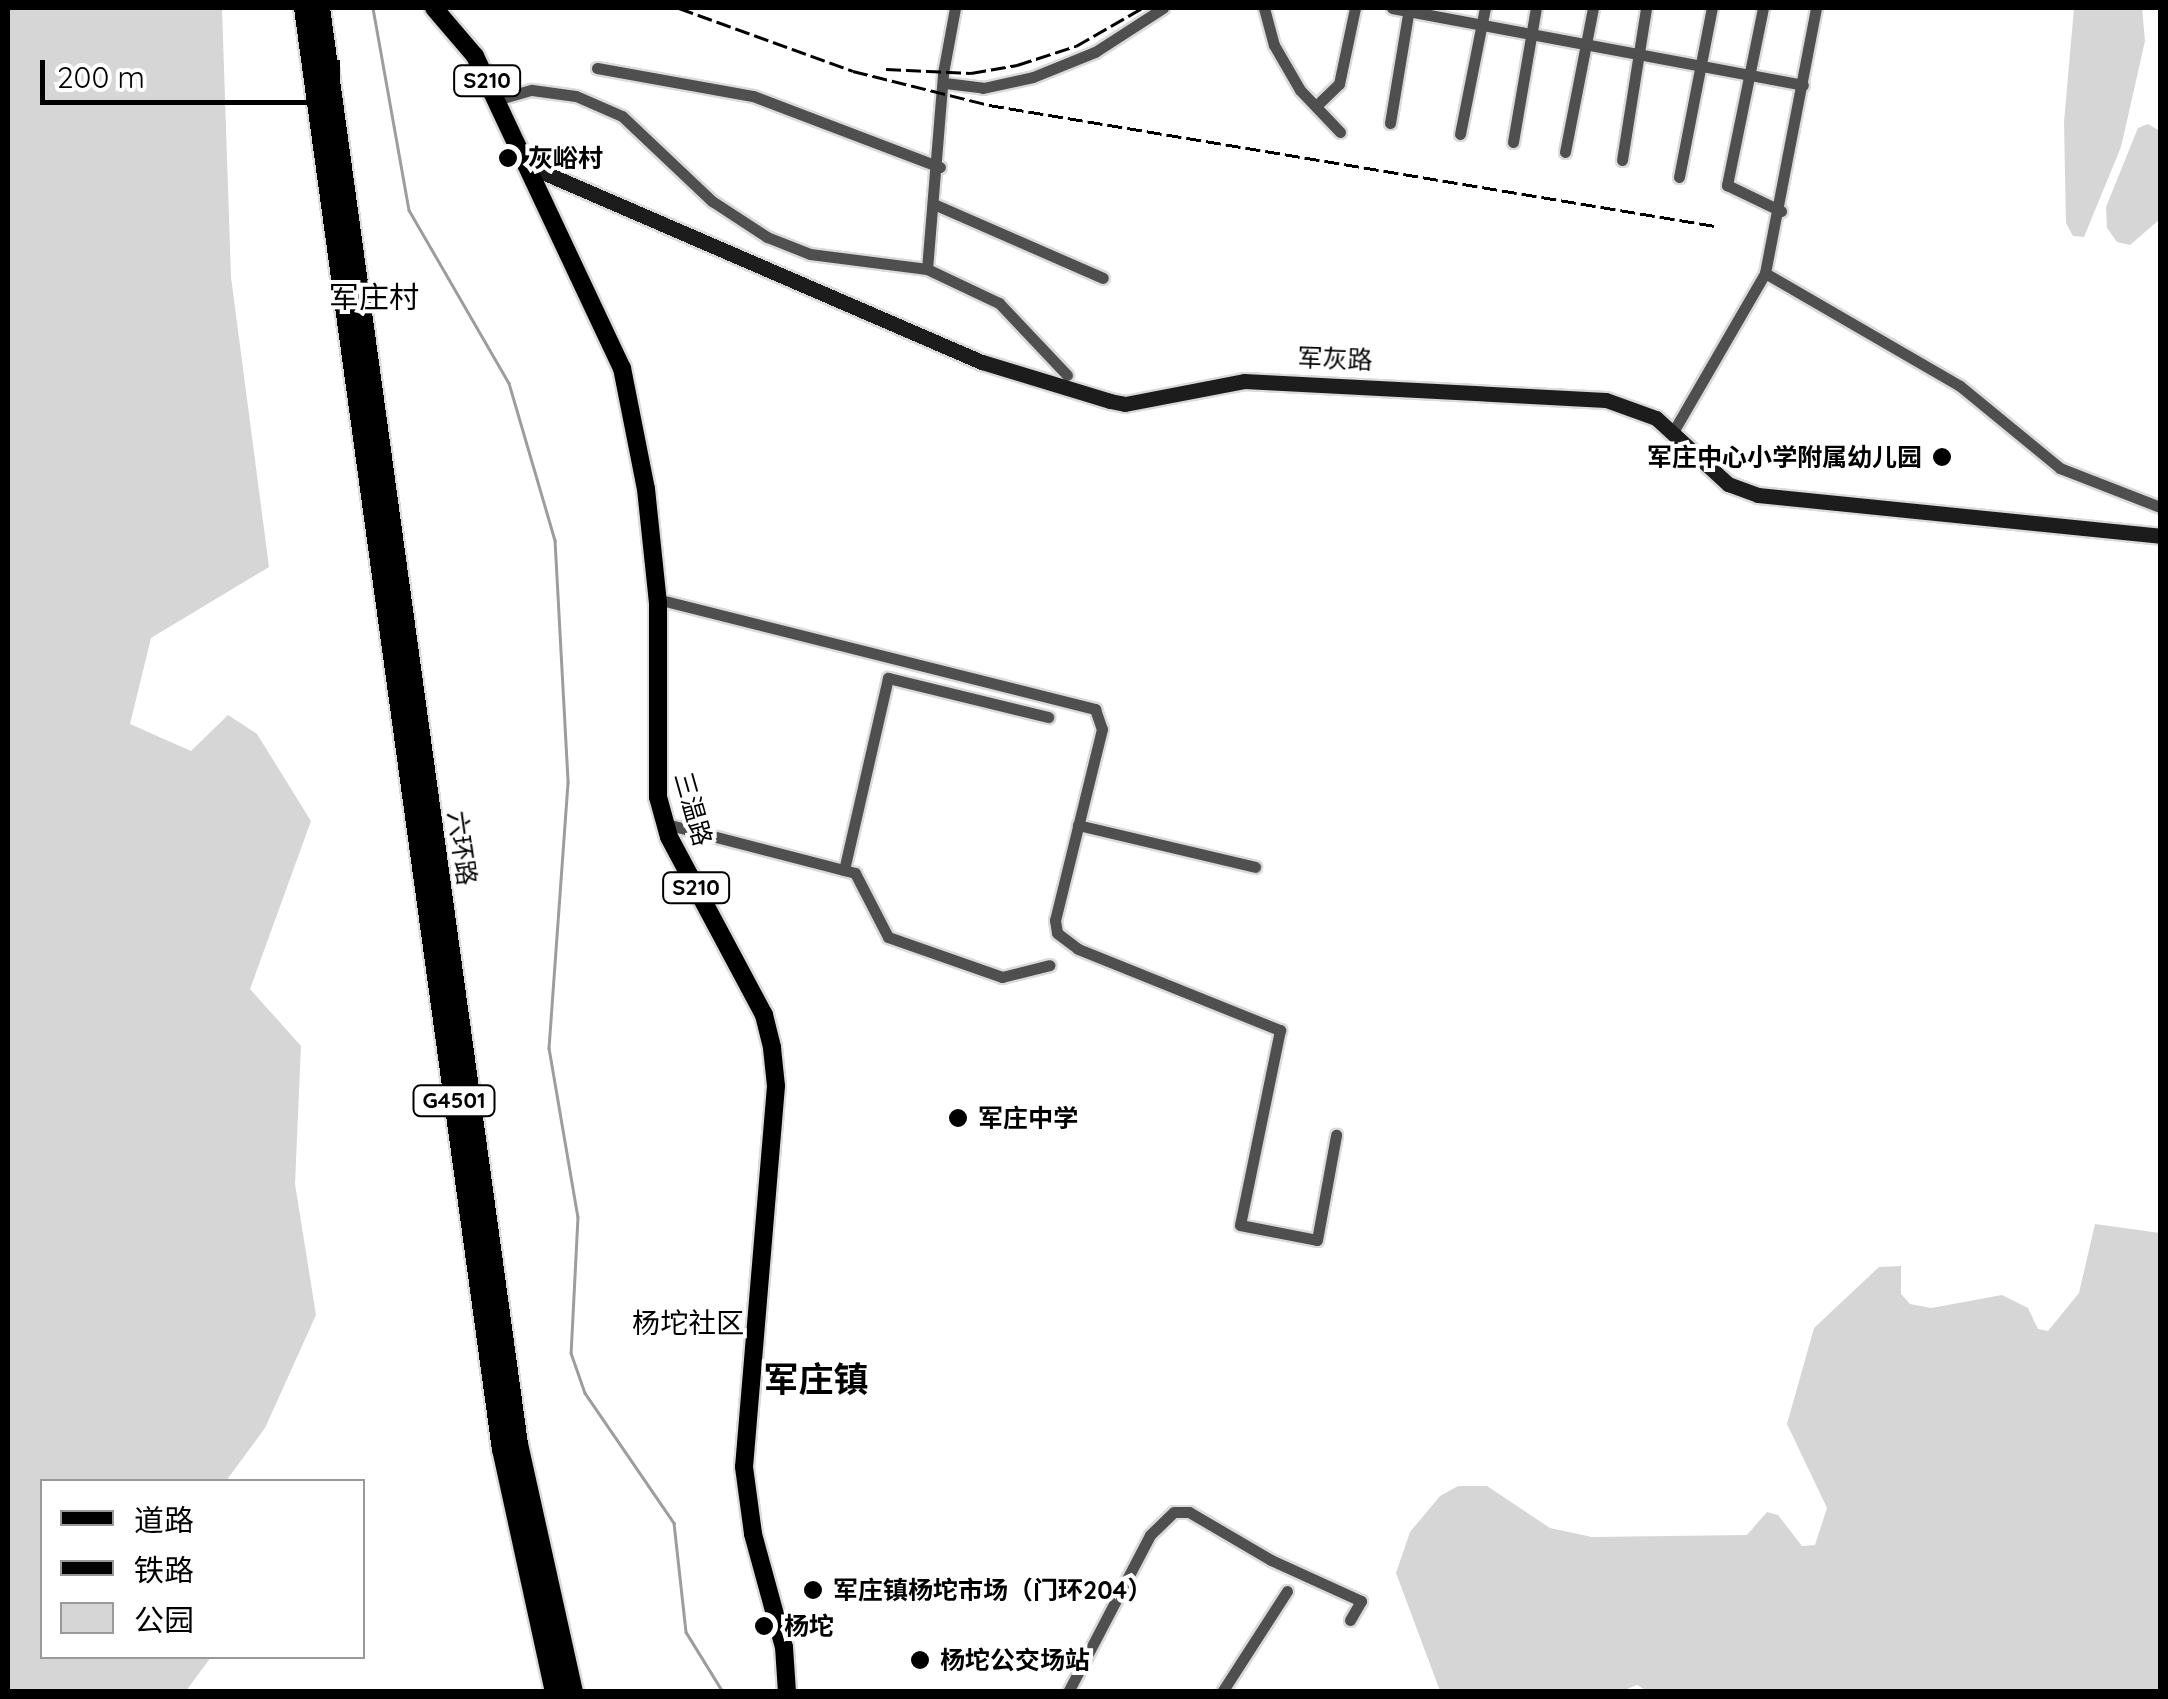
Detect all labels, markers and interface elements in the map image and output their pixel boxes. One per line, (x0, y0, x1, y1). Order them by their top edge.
scale bar (45, 40, 345, 102)
text: 200 m (57, 58, 145, 96)
road number: S210 (452, 64, 522, 98)
place label: 灰峪村 (528, 143, 603, 173)
marker: 灰峪村 (497, 147, 519, 169)
district label: 军庄村 (329, 279, 419, 315)
street label: 军灰路 (1297, 343, 1373, 375)
place label: 军庄中心小学附属幼儿园 (1647, 442, 1922, 472)
marker: 军庄中心小学附属幼儿园 (1931, 446, 1953, 468)
street label: 三温路 (668, 769, 718, 849)
street label: 六环路 (442, 809, 482, 887)
road number: S210 (661, 871, 731, 905)
road number: G4501 (412, 1084, 496, 1118)
place label: 军庄中学 (978, 1103, 1078, 1133)
marker: 军庄中学 (947, 1107, 969, 1129)
district label: 杨坨社区 (632, 1306, 744, 1340)
district label: 军庄镇 (764, 1358, 868, 1400)
legend (40, 1479, 365, 1659)
text: 道路 (134, 1501, 194, 1539)
text: 铁路 (134, 1551, 194, 1589)
place label: 军庄镇杨坨市场（门环204） (833, 1575, 1152, 1605)
marker: 军庄镇杨坨市场（门环204） (802, 1579, 824, 1601)
text: 公园 (134, 1601, 194, 1639)
place label: 杨坨 (784, 1611, 834, 1641)
marker: 杨坨 (753, 1615, 775, 1637)
place label: 杨坨公交场站 (940, 1645, 1090, 1675)
marker: 杨坨公交场站 (909, 1649, 931, 1671)

